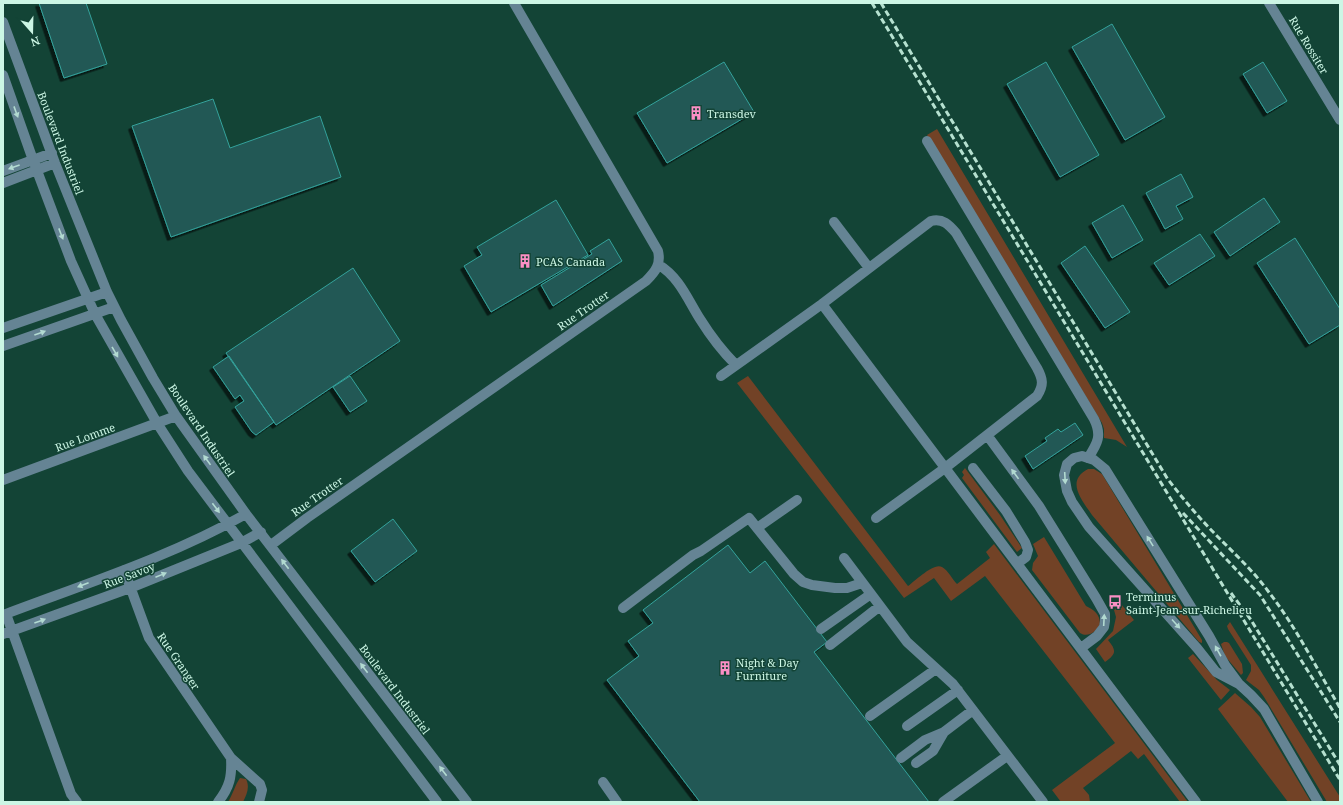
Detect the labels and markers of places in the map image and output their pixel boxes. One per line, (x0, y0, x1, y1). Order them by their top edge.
building icon: Transdev (688, 105, 704, 121)
place label: Transdev (707, 106, 757, 121)
building icon: PCAS Canada (517, 253, 533, 269)
place label: PCAS Canada (536, 254, 605, 269)
place label: Terminus Saint-Jean-sur-Richelieu (1126, 589, 1252, 617)
bus stop icon: Terminus Saint-Jean-sur-Richelieu (1107, 594, 1123, 610)
place label: Night & Day Furniture (736, 655, 800, 683)
building icon: Night & Day Furniture (717, 660, 733, 676)

